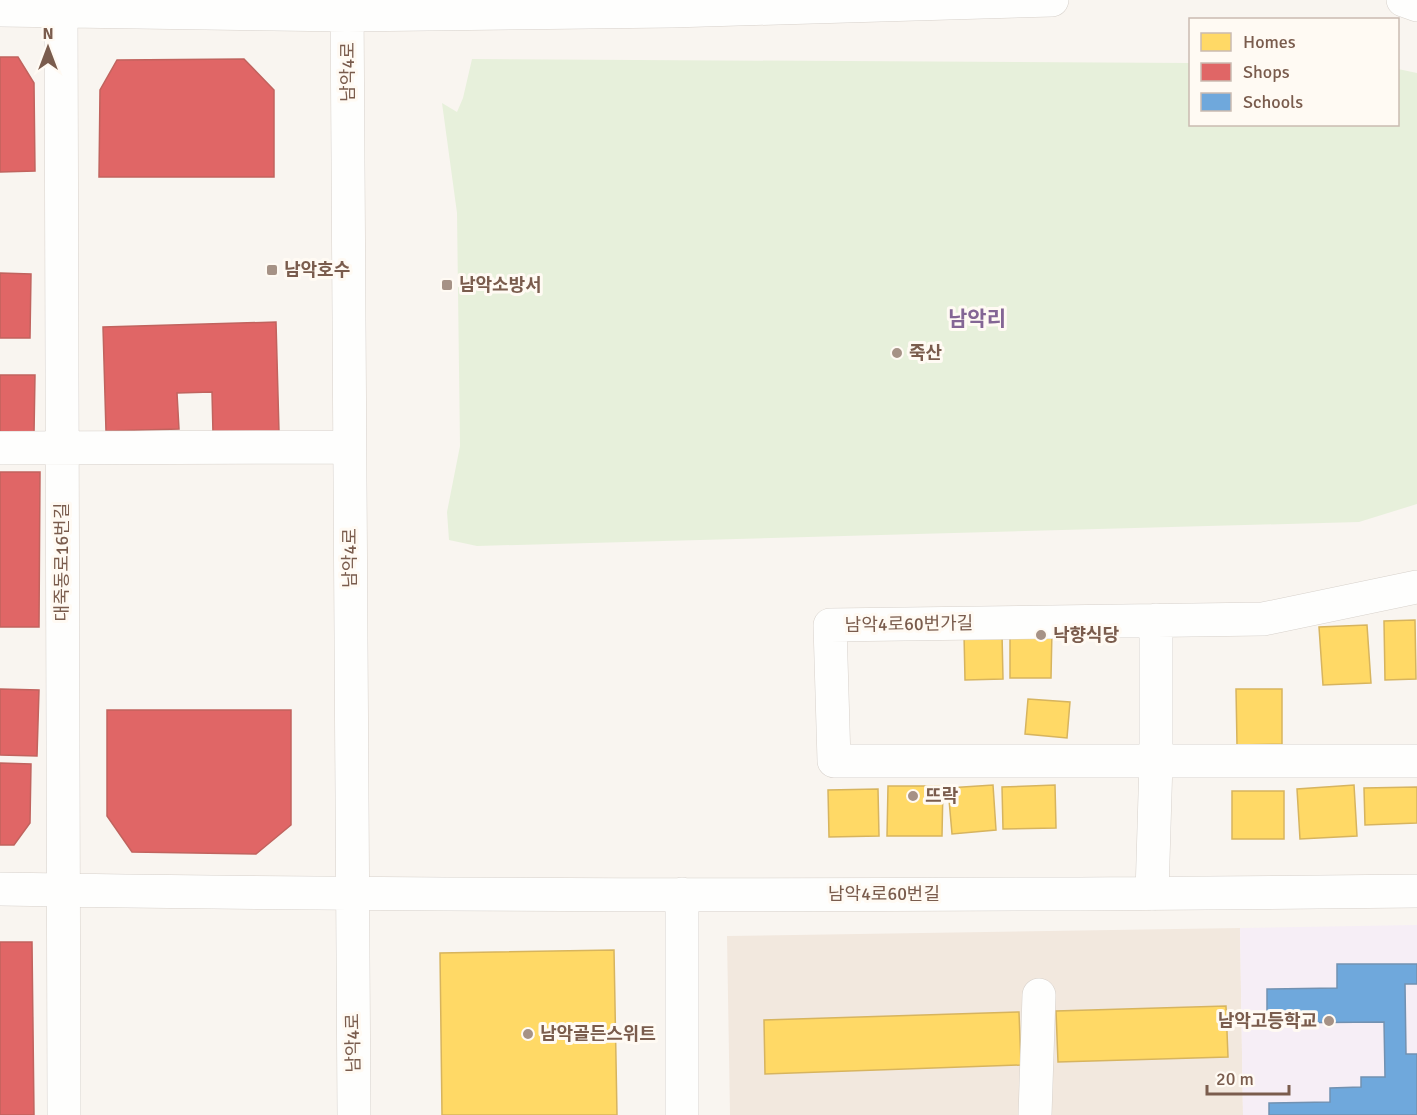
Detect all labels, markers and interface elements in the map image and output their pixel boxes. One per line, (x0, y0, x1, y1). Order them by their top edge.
north arrow (18, 18, 78, 78)
legend (1189, 18, 1399, 126)
text: N (42, 24, 54, 44)
text: Homes (1243, 31, 1296, 53)
street label: 남악4로 (337, 42, 359, 102)
text: Shops (1243, 61, 1290, 83)
text: Schools (1243, 91, 1303, 113)
place label: 남악호수 (284, 259, 350, 281)
marker: 남악호수 (265, 263, 279, 277)
place label: 남악소방서 (459, 274, 542, 296)
marker: 남악소방서 (440, 278, 454, 292)
district label: 남악리 (948, 306, 1006, 332)
place label: 죽산 (909, 342, 943, 364)
marker: 죽산 (890, 346, 904, 360)
street label: 대죽동로16번길 (51, 503, 73, 621)
street label: 남악4로 (339, 528, 361, 588)
street label: 남악4로60번가길 (845, 612, 973, 636)
place label: 낙향식당 (1053, 624, 1119, 646)
marker: 낙향식당 (1034, 628, 1048, 642)
place label: 뜨락 (925, 785, 959, 807)
marker: 뜨락 (906, 789, 920, 803)
street label: 남악4로60번길 (828, 883, 940, 905)
place label: 남악고등학교 (1218, 1010, 1317, 1032)
street label: 남악4로 (341, 1013, 365, 1073)
marker: 남악고등학교 (1322, 1014, 1336, 1028)
place label: 남악골든스위트 (540, 1023, 656, 1045)
marker: 남악골든스위트 (521, 1027, 535, 1041)
scale bar (1207, 1058, 1290, 1096)
text: 20 m (1216, 1068, 1254, 1090)

